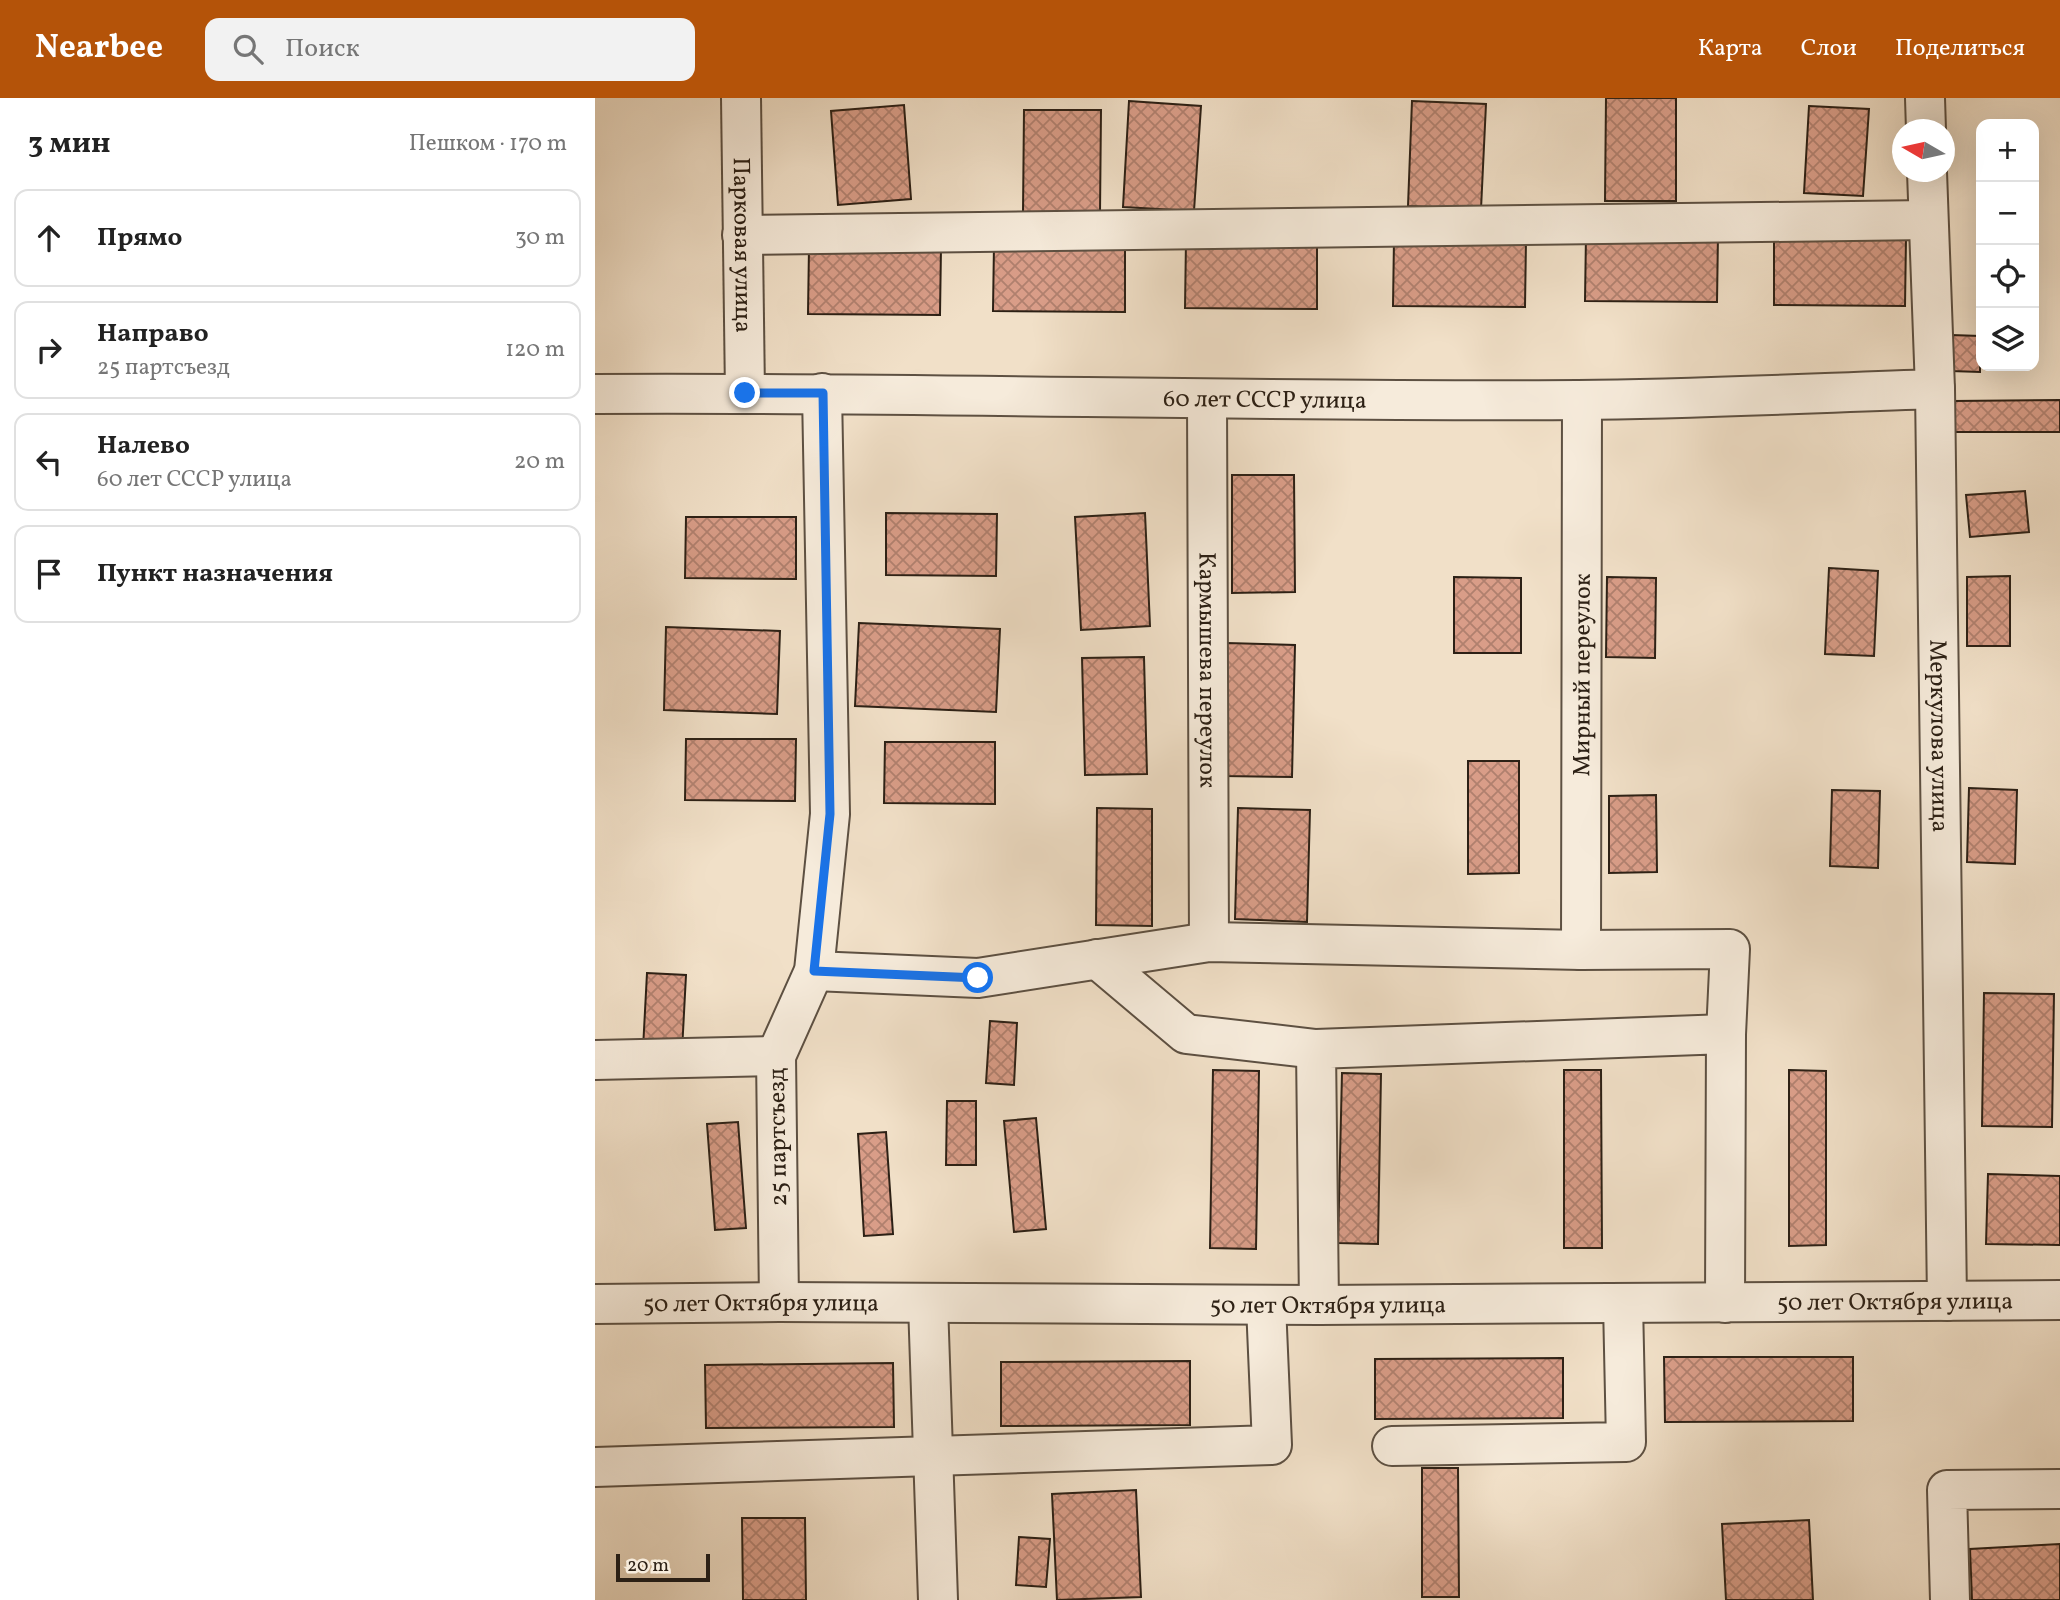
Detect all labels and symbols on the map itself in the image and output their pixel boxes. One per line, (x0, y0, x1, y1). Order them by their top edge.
north arrow (1892, 119, 1955, 182)
street label: Парковая улица (723, 157, 759, 333)
route end (729, 377, 760, 408)
street label: 60 лет СССР улица (1163, 383, 1367, 419)
street label: Кармышева переулок (1189, 552, 1223, 788)
street label: Мирный переулок (1566, 573, 1601, 777)
street label: Меркулова улица (1919, 639, 1956, 833)
route start (962, 962, 993, 993)
street label: 25 партсъезд (761, 1067, 797, 1207)
street label: 50 лет Октября улица (1777, 1285, 2013, 1321)
street label: 50 лет Октября улица (643, 1287, 879, 1322)
street label: 50 лет Октября улица (1210, 1289, 1446, 1324)
scale bar (616, 1551, 711, 1583)

